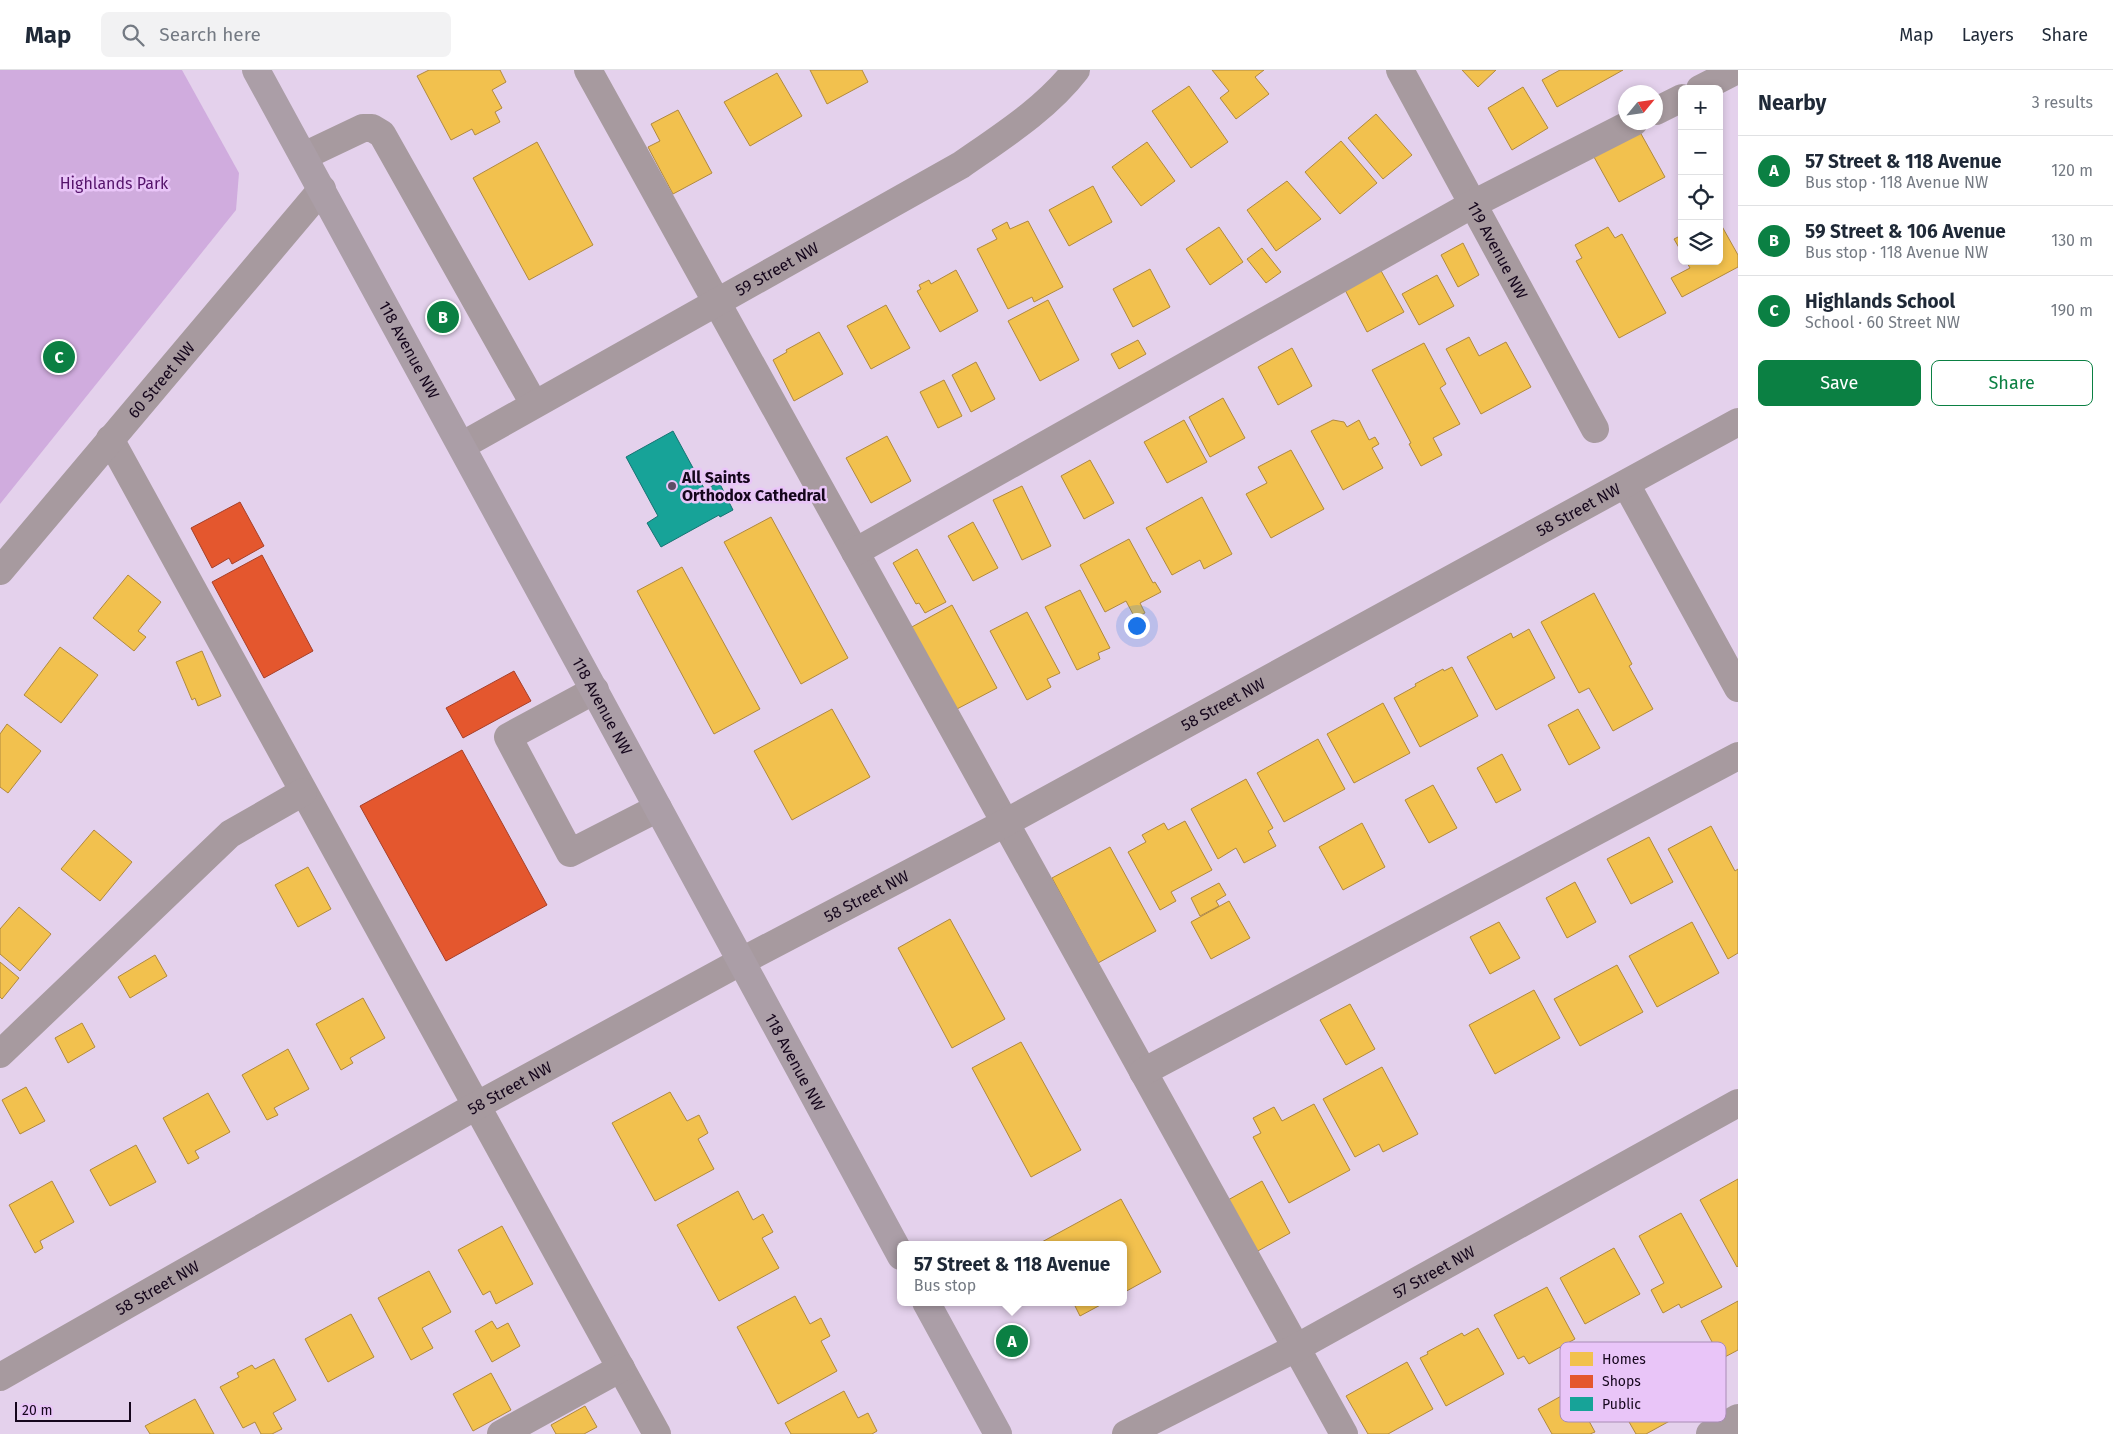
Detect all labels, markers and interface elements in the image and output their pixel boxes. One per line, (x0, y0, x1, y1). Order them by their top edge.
search box (101, 12, 451, 57)
text: Map (25, 21, 71, 49)
icon: search (119, 21, 147, 49)
text: Search here (159, 23, 261, 46)
text: Map (1899, 24, 1934, 46)
text: Layers (1962, 24, 2014, 46)
text: Share (2042, 24, 2088, 46)
north arrow (1618, 85, 1663, 130)
map controls (1678, 85, 1723, 265)
button: + (1678, 85, 1723, 130)
text: Nearby (1758, 90, 1826, 116)
text: 3 results (2032, 93, 2093, 112)
button: − (1678, 130, 1723, 175)
text: 57 Street & 118 Avenue (1805, 150, 2002, 173)
text: A (1769, 161, 1779, 180)
text: 120 m (2051, 161, 2093, 180)
text: Bus stop · 118 Avenue NW (1805, 173, 1988, 192)
park label: Highlands Park (60, 174, 169, 193)
button: locate (1678, 175, 1723, 220)
street label: 119 Avenue NW (1464, 198, 1532, 302)
button: layers (1678, 220, 1723, 265)
text: 59 Street & 106 Avenue (1805, 220, 2006, 243)
text: B (1769, 231, 1779, 250)
text: 130 m (2051, 231, 2093, 250)
street label: 59 Street NW (732, 238, 822, 299)
text: Bus stop · 118 Avenue NW (1805, 243, 1988, 262)
text: Highlands School (1805, 290, 1955, 313)
street label: 118 Avenue NW (375, 298, 444, 402)
pin: B (427, 298, 459, 336)
text: C (1769, 301, 1779, 320)
text: 190 m (2051, 301, 2093, 320)
text: School · 60 Street NW (1805, 313, 1960, 332)
pin: C (43, 338, 75, 376)
street label: 60 Street NW (124, 338, 199, 422)
button: Save (1758, 360, 1921, 406)
button: Share (1931, 360, 2093, 406)
place label: All Saints Orthodox Cathedral (681, 468, 826, 505)
street label: 58 Street NW (1533, 479, 1623, 540)
marker: All Saints Orthodox Cathedral (666, 480, 678, 492)
your location (1124, 613, 1150, 639)
street label: 118 Avenue NW (568, 654, 637, 758)
street label: 58 Street NW (1177, 673, 1268, 734)
street label: 58 Street NW (821, 866, 912, 926)
street label: 118 Avenue NW (761, 1010, 829, 1114)
street label: 58 Street NW (464, 1057, 555, 1118)
popup (897, 1241, 1127, 1306)
street label: 57 Street NW (1389, 1241, 1478, 1302)
text: 57 Street & 118 Avenue (914, 1253, 1110, 1276)
street label: 58 Street NW (112, 1256, 202, 1319)
text: Bus stop (914, 1276, 976, 1295)
pin: A (996, 1322, 1028, 1360)
legend (1560, 1342, 1726, 1422)
text: Homes (1602, 1351, 1646, 1368)
text: Shops (1602, 1373, 1641, 1390)
text: Public (1602, 1396, 1641, 1413)
scale bar (15, 1399, 131, 1422)
text: 20 m (22, 1402, 52, 1419)

